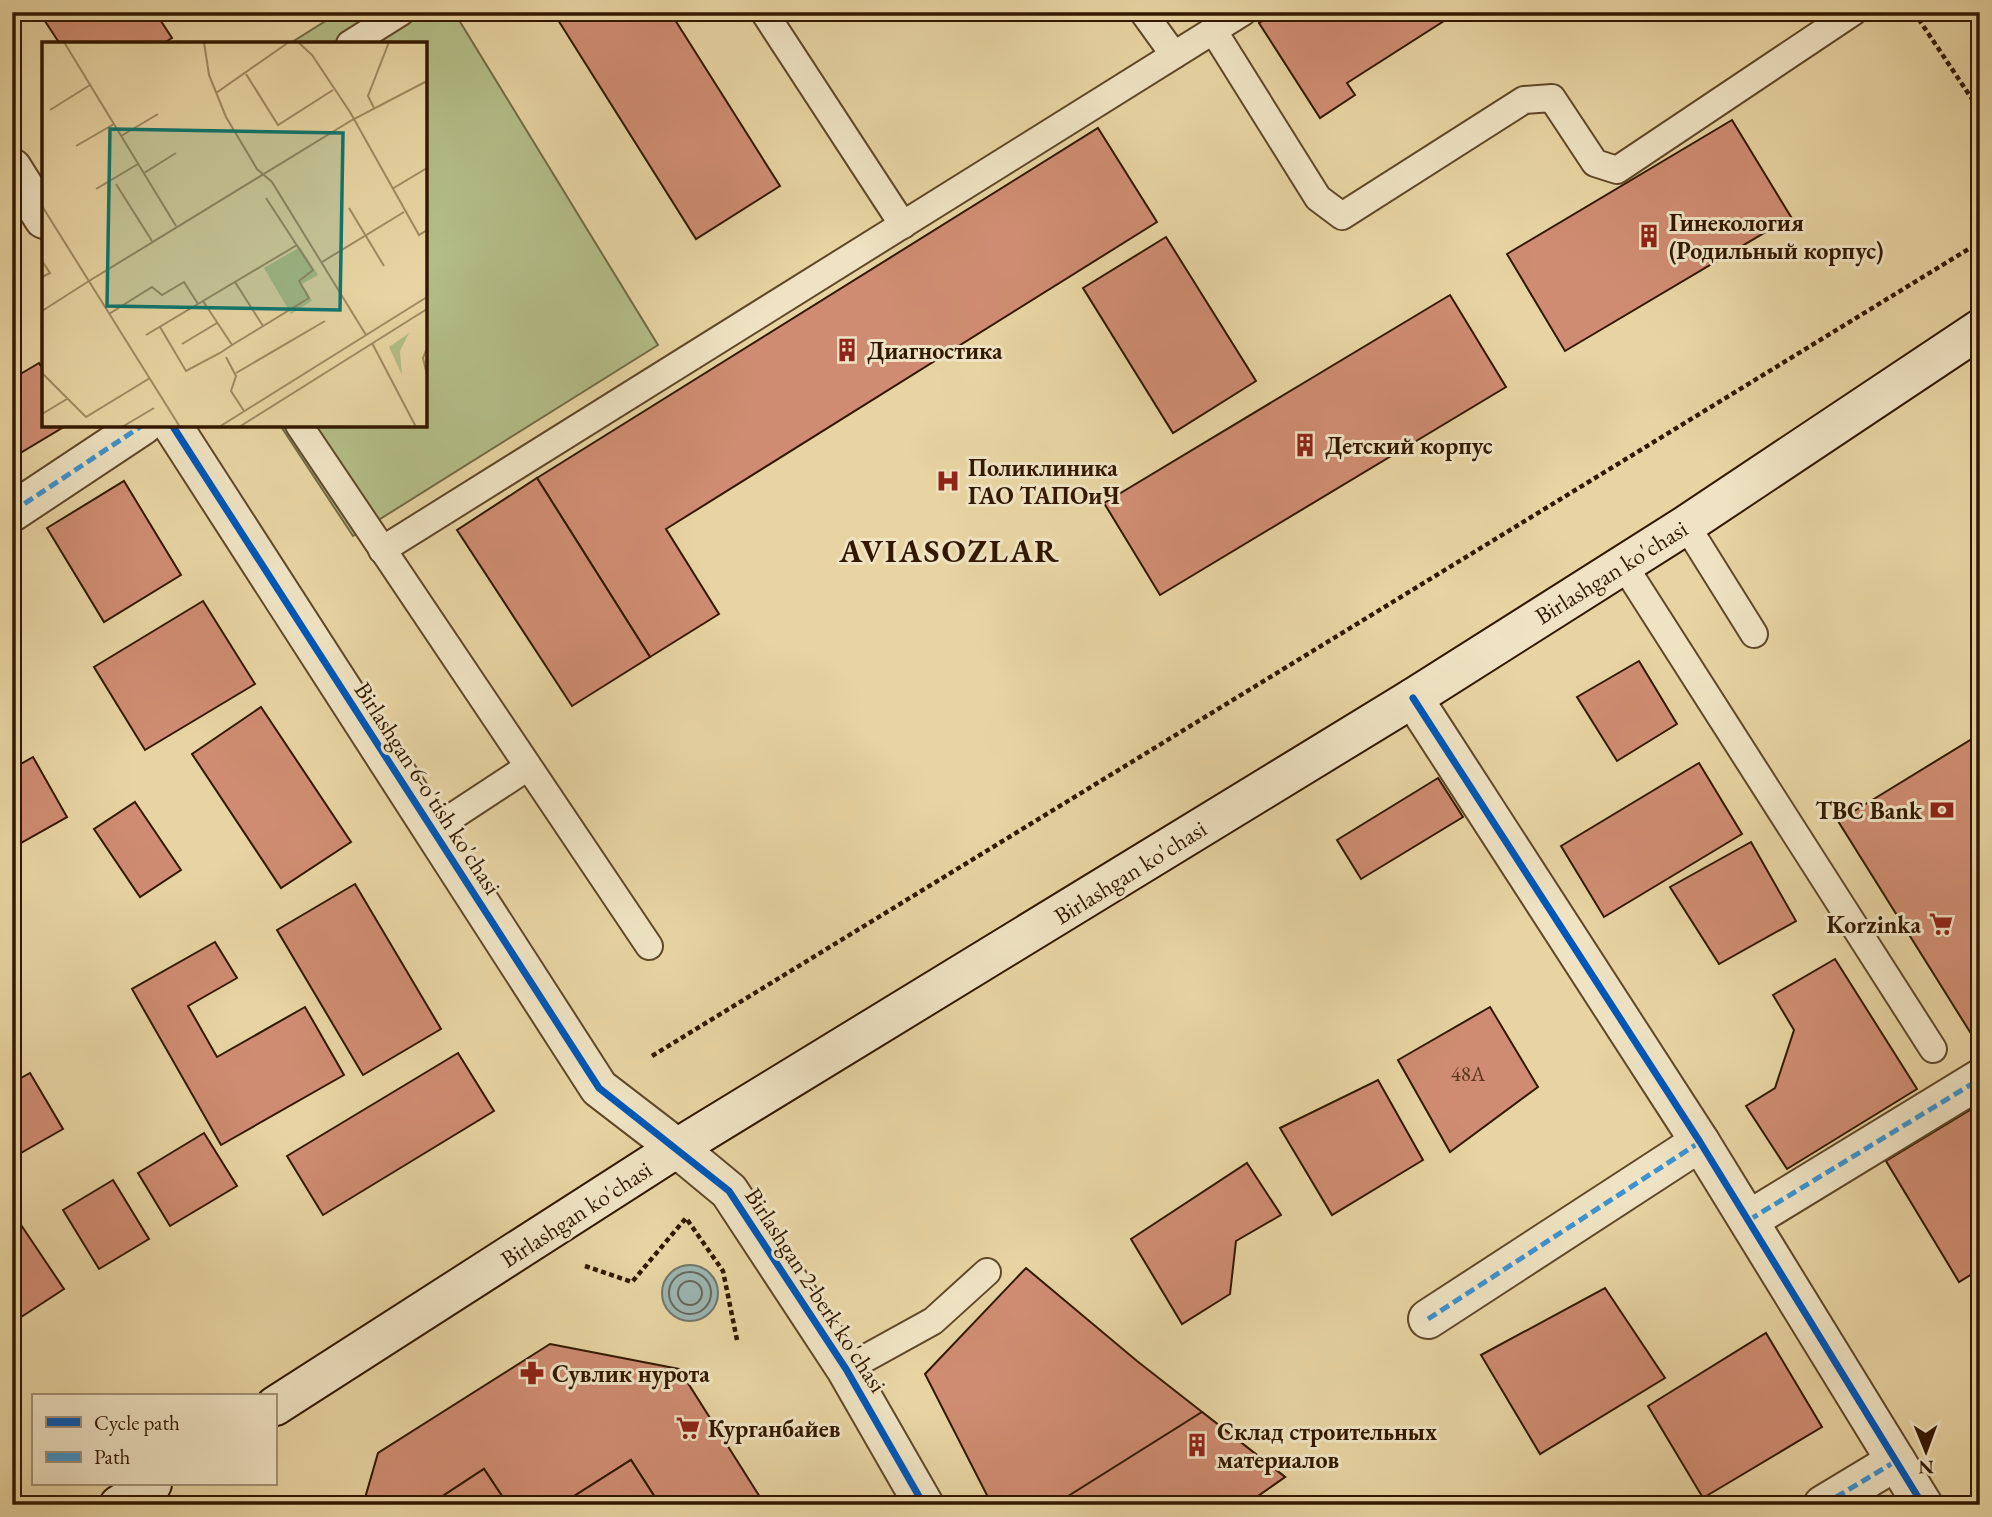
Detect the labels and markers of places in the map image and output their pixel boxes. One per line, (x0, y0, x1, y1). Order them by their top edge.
place label: Гинекология (Родильный корпус) (1669, 207, 1883, 267)
building icon: Гинекология (Родильный корпус) (1635, 222, 1663, 250)
place label: Диагностика (867, 335, 1003, 366)
building icon: Диагностика (833, 336, 861, 364)
place label: Детский корпус (1325, 430, 1493, 462)
building icon: Детский корпус (1291, 431, 1319, 459)
place label: Поликлиника ГАО ТАПОиЧ (968, 452, 1120, 511)
hospital icon: Поликлиника ГАО ТАПОиЧ (934, 467, 962, 495)
place label: TBC Bank (1815, 795, 1923, 826)
bank icon: TBC Bank (1928, 796, 1956, 824)
place label: Korzinka (1826, 909, 1921, 940)
supermarket icon: Korzinka (1927, 910, 1955, 938)
place label: Сувлик нурота (552, 1358, 710, 1390)
pharmacy icon: Сувлик нурота (518, 1359, 546, 1387)
place label: Курганбайев (708, 1413, 840, 1445)
supermarket icon: Курганбайев (674, 1414, 702, 1442)
place label: Склад строительных материалов (1217, 1416, 1437, 1475)
building icon: Склад строительных материалов (1183, 1431, 1211, 1459)

